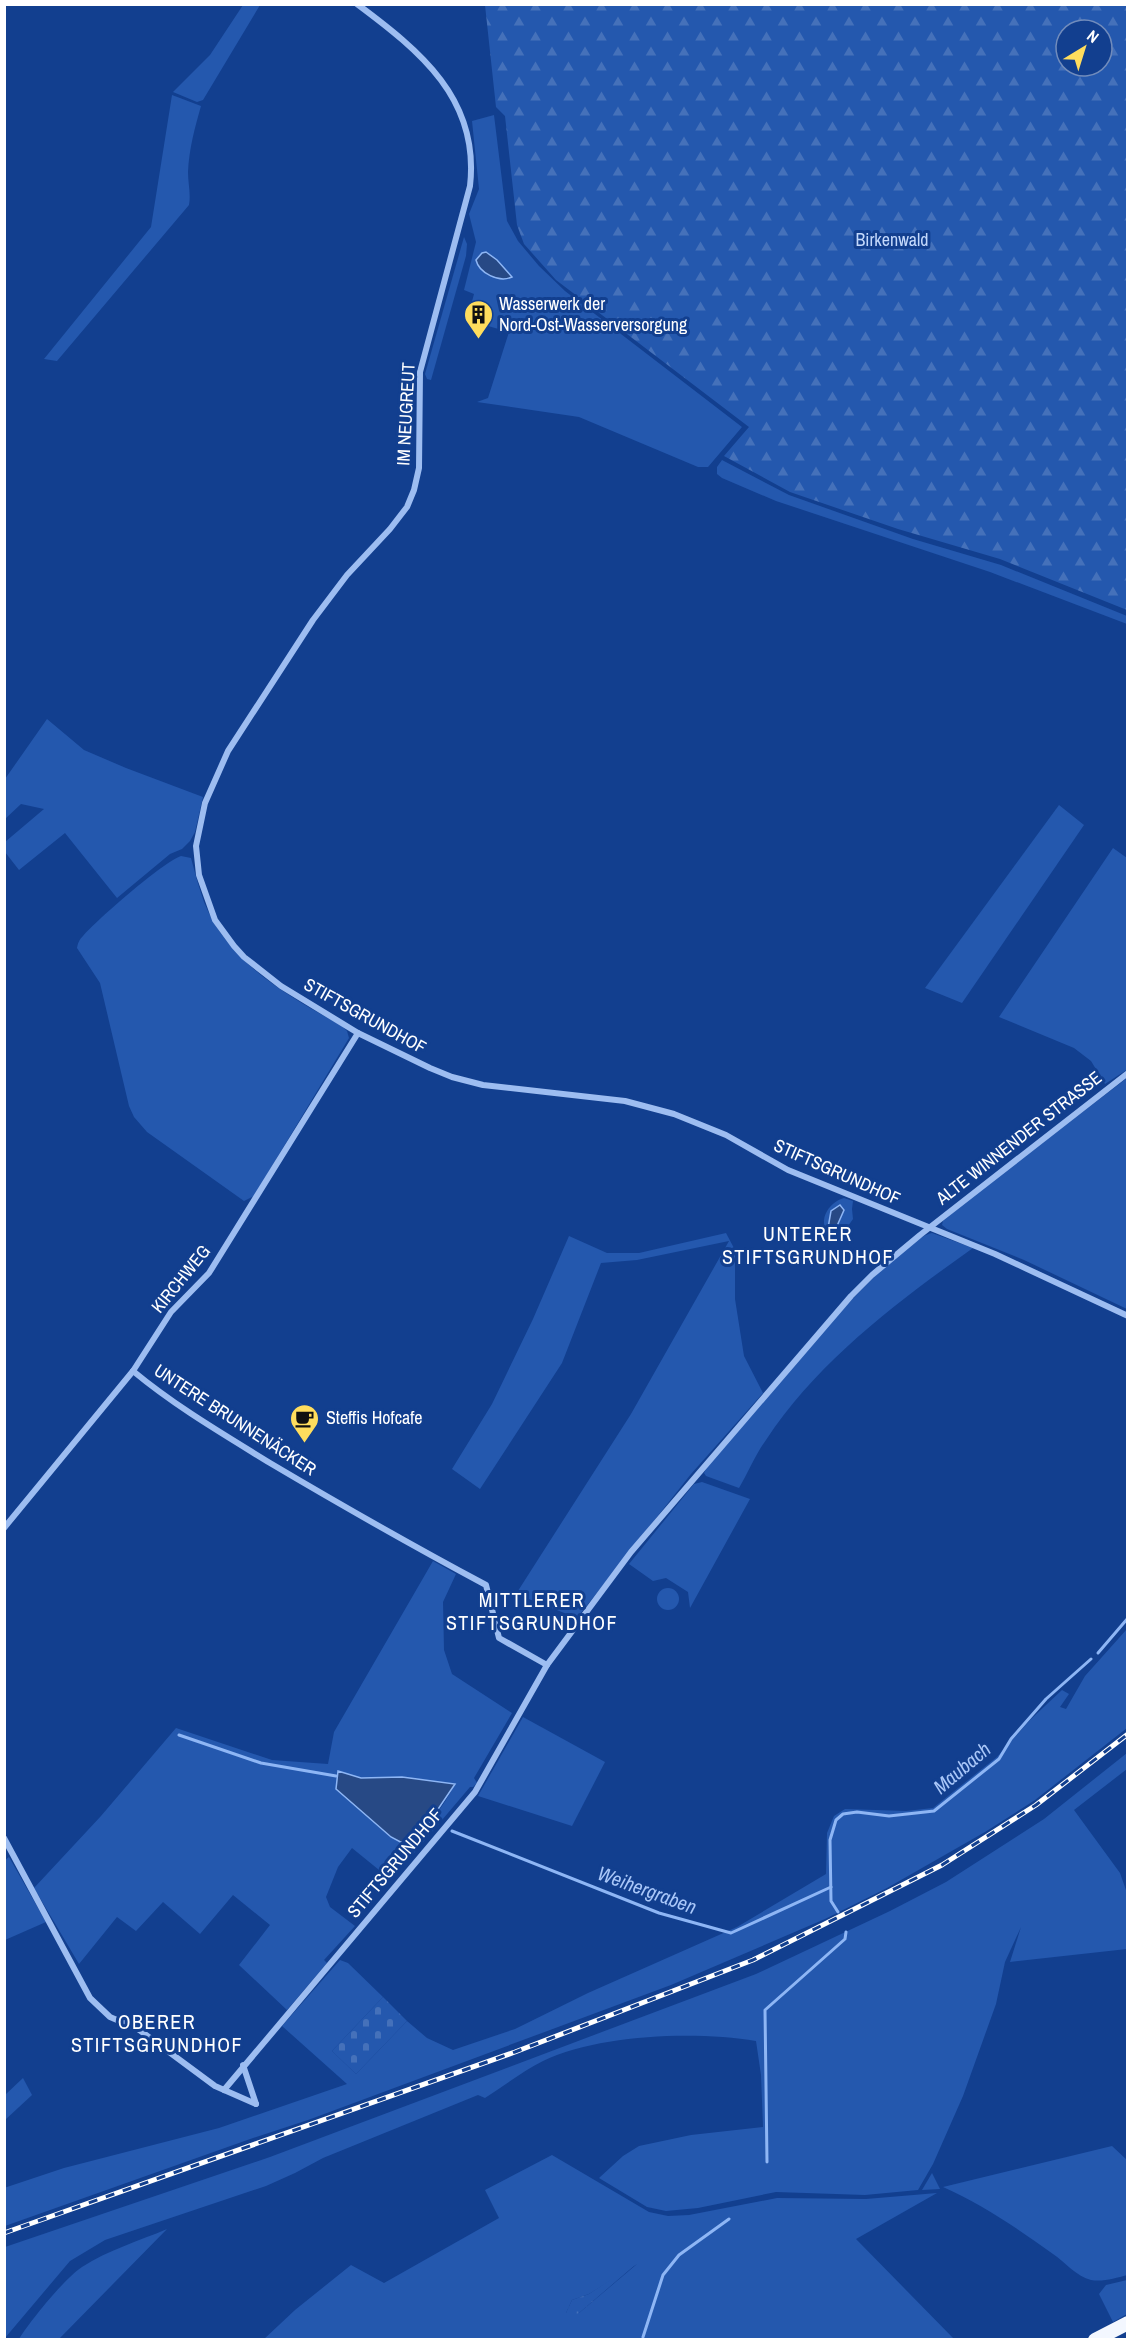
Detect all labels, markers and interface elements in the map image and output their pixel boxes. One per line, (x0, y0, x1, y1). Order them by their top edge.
north arrow (1054, 18, 1114, 78)
text: N (1083, 25, 1104, 48)
park label: Birkenwald (855, 227, 929, 252)
place label: Wasserwerk der Nord-Ost-Wasserversorgung (499, 291, 688, 337)
building icon: Wasserwerk der Nord-Ost-Wasserversorgung (462, 298, 494, 340)
street label: IM NEUGREUT (390, 362, 421, 466)
street label: STIFTSGRUNDHOF (300, 972, 431, 1059)
street label: ALTE WINNENDER STRASSE (930, 1065, 1107, 1211)
street label: STIFTSGRUNDHOF (770, 1132, 904, 1211)
district label: UNTERER STIFTSGRUNDHOF (722, 1220, 894, 1270)
street label: KIRCHWEG (145, 1239, 216, 1318)
street label: UNTERE BRUNNENÄCKER (149, 1358, 321, 1482)
cafe icon: Steffis Hofcafe (289, 1402, 321, 1444)
place label: Steffis Hofcafe (326, 1405, 423, 1430)
district label: MITTLERER STIFTSGRUNDHOF (446, 1586, 618, 1636)
water label: Maubach (927, 1736, 996, 1800)
street label: STIFTSGRUNDHOF (341, 1803, 448, 1923)
water label: Weihergraben (594, 1859, 700, 1920)
district label: OBERER STIFTSGRUNDHOF (71, 2008, 243, 2058)

